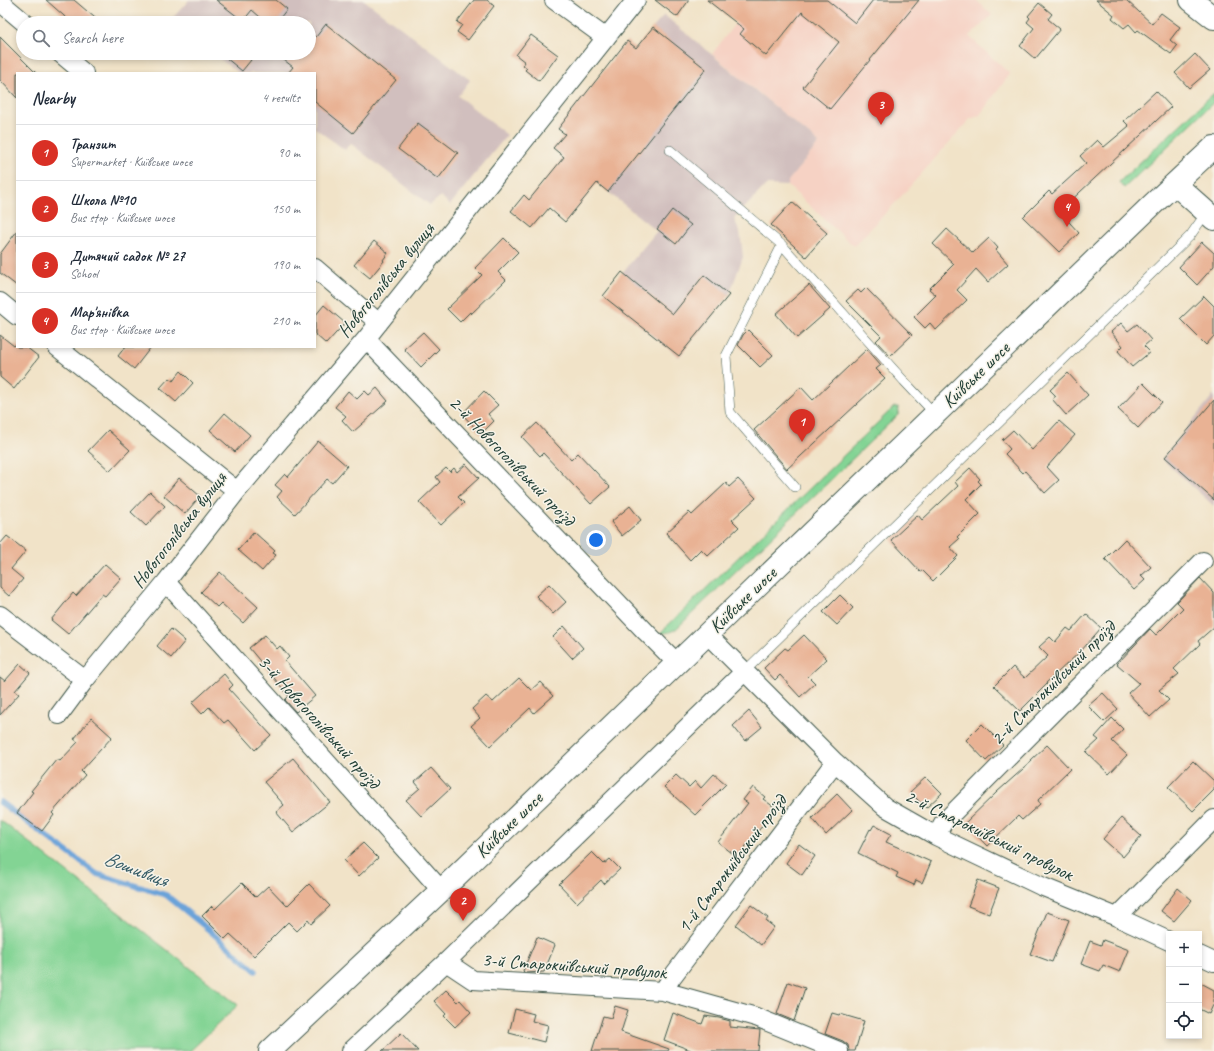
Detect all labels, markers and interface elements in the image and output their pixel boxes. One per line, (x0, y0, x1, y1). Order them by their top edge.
search box (16, 16, 316, 60)
icon: search (30, 27, 52, 49)
text: Search here (62, 29, 123, 48)
text: Nearby (32, 88, 75, 109)
text: 4 results (262, 90, 300, 106)
pin: 3 (868, 92, 894, 125)
text: Транзит (70, 135, 115, 154)
text: 1 (42, 145, 48, 161)
text: 90 m (278, 145, 300, 161)
text: Supermarket · Київське шосе (70, 154, 192, 170)
text: Школа №10 (70, 191, 135, 210)
pin: 4 (1054, 194, 1080, 227)
text: 2 (42, 201, 48, 217)
text: 150 m (272, 201, 300, 217)
text: Bus stop · Київське шосе (70, 210, 174, 226)
street label: Новогоголівська вулиця (332, 217, 440, 342)
text: Дитячий садок № 27 (70, 247, 185, 266)
text: 3 (42, 257, 48, 273)
text: 190 m (272, 257, 300, 273)
text: School (70, 266, 98, 282)
text: Мар'янівка (70, 303, 128, 322)
text: 4 (42, 313, 48, 329)
text: 210 m (272, 313, 300, 329)
text: Bus stop · Київське шосе (70, 322, 174, 338)
street label: Київське шосе (937, 336, 1016, 413)
street label: 2-й Новогоголівський проїзд (444, 391, 582, 532)
pin: 1 (789, 409, 815, 442)
street label: Новогоголівська вулиця (126, 466, 233, 593)
your location (586, 530, 606, 550)
street label: Київське шосе (704, 561, 783, 638)
street label: 2-й Старокиївський проїзд (985, 614, 1122, 751)
street label: 3-й Новогоголівський проїзд (253, 650, 387, 795)
street label: 2-й Старокиївський провулок (901, 784, 1079, 887)
street label: Київське шосе (470, 786, 549, 863)
street label: 1-й Старокиївський проїзд (672, 789, 793, 938)
water label: Вошивиця (101, 845, 174, 893)
pin: 2 (450, 888, 476, 921)
map controls (1166, 931, 1202, 1039)
button: + (1166, 931, 1202, 967)
street label: 3-й Старокиївський провулок (481, 948, 669, 985)
button: − (1166, 967, 1202, 1003)
button: locate (1166, 1003, 1202, 1039)

